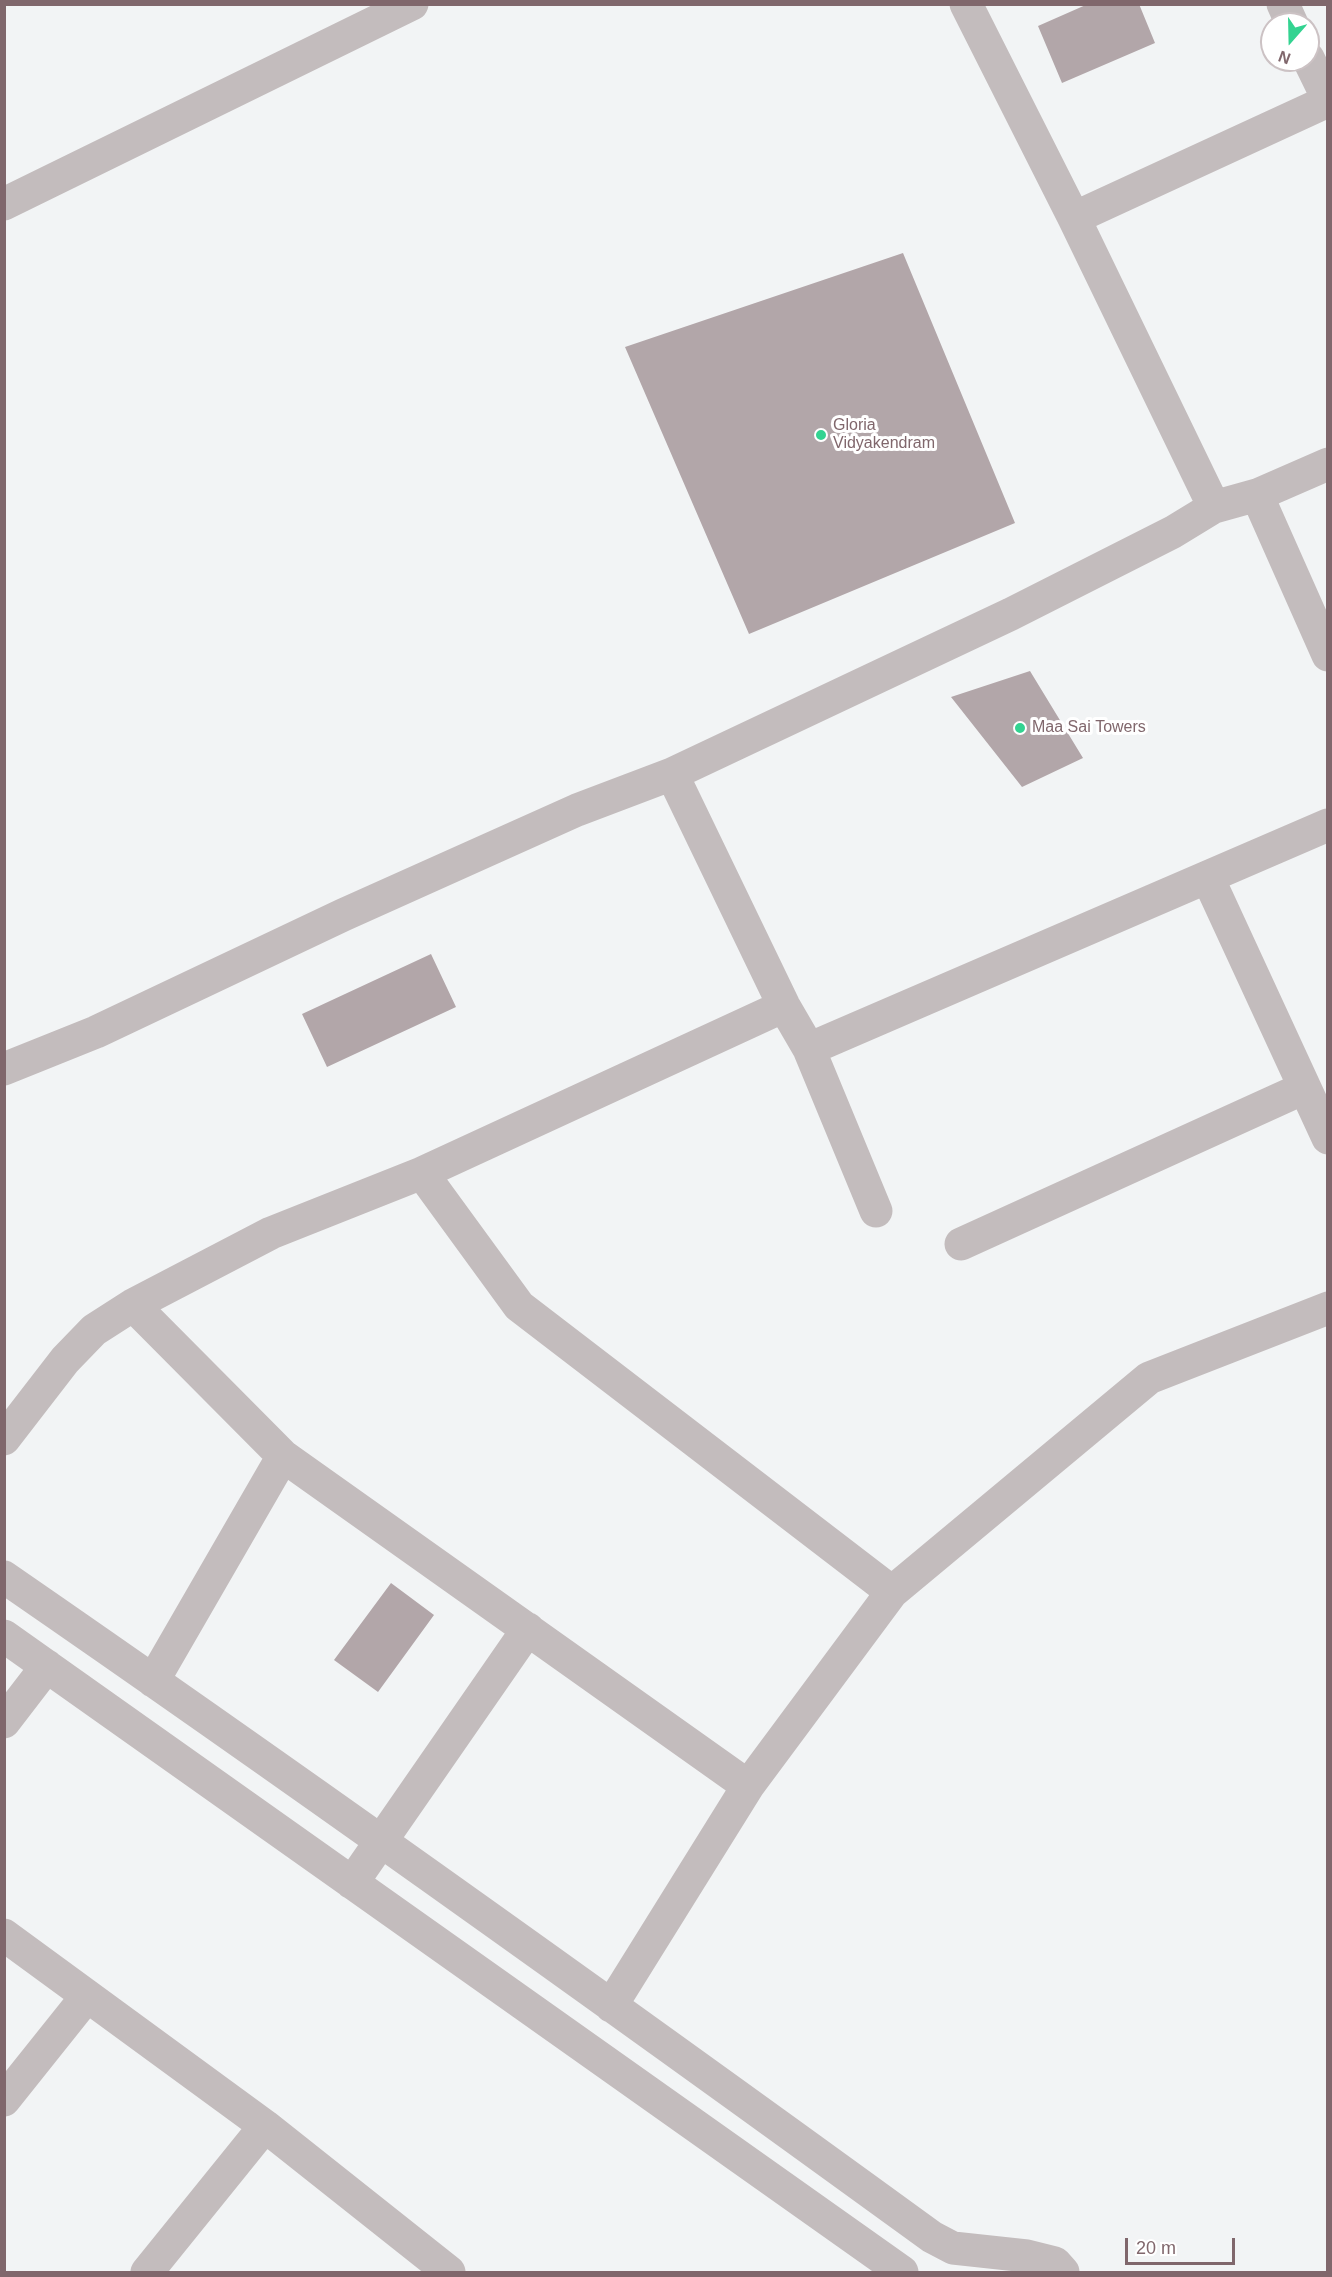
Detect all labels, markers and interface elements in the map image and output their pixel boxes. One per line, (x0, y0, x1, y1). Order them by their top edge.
north arrow (1260, 12, 1320, 72)
text: N (1276, 48, 1293, 67)
place label: Gloria Vidyakendram (833, 416, 935, 454)
marker: Gloria Vidyakendram (814, 428, 828, 442)
place label: Maa Sai Towers (1032, 718, 1146, 738)
marker: Maa Sai Towers (1013, 721, 1027, 735)
scale bar (1128, 2226, 1238, 2264)
text: 20 m (1136, 2238, 1176, 2258)

